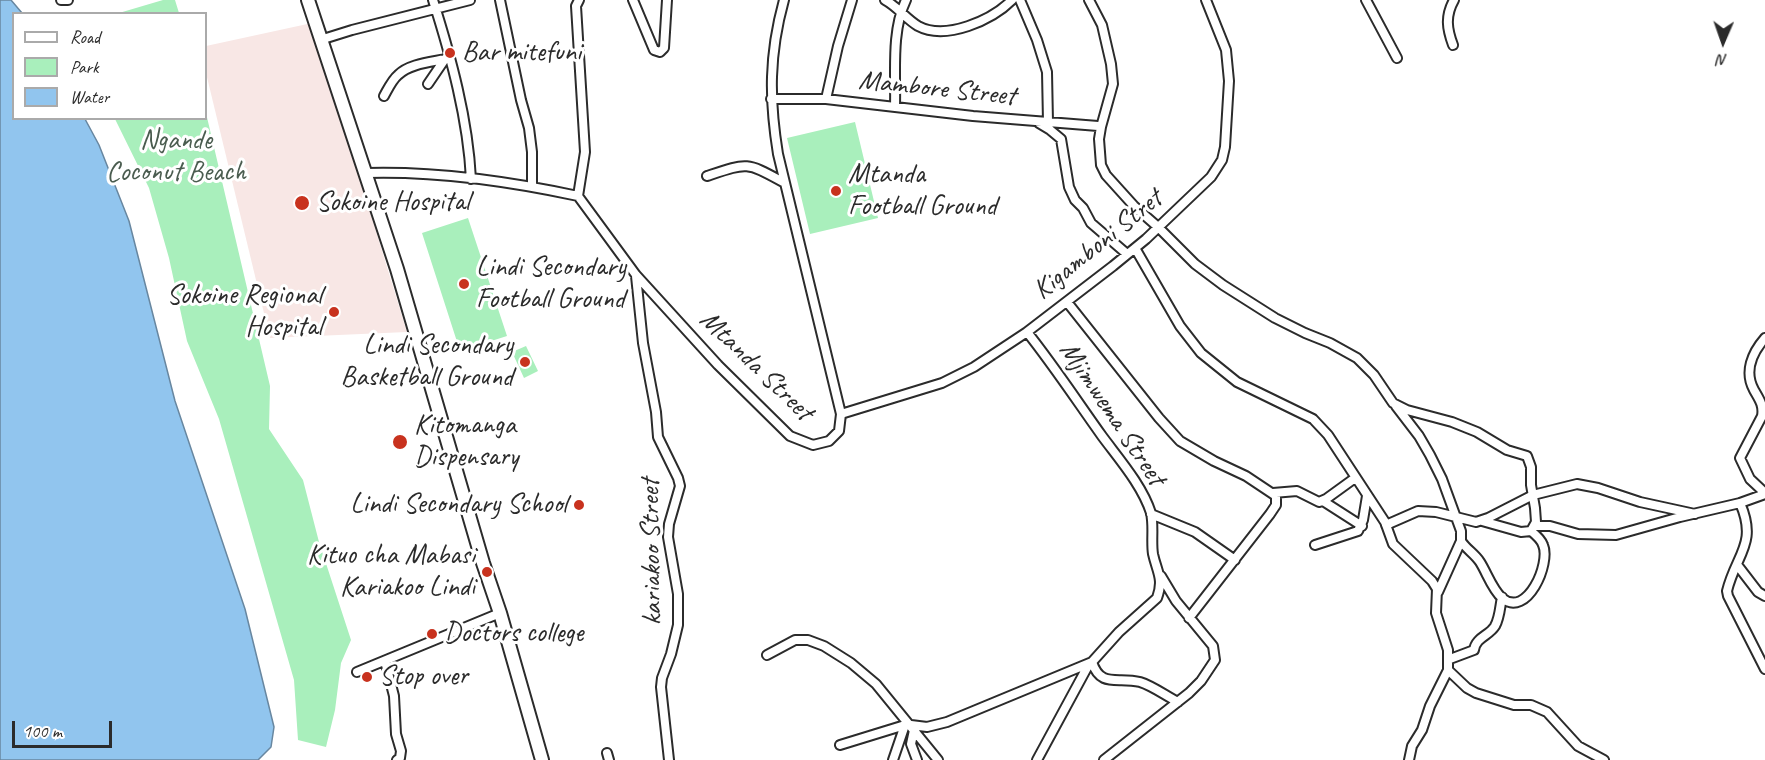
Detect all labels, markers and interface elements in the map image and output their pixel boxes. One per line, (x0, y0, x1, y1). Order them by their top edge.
legend (12, 12, 207, 120)
north arrow (1693, 12, 1753, 72)
text: Road (70, 26, 100, 48)
place label: Bar mitefuni (462, 36, 581, 70)
marker: Bar mitefuni (443, 46, 457, 60)
text: N (1717, 50, 1728, 70)
text: Park (70, 56, 99, 78)
street label: Mambore Street (857, 64, 1017, 114)
text: Water (70, 86, 109, 108)
park label: Ngande Coconut Beach (106, 124, 246, 190)
place label: Mtanda Football Ground (848, 158, 997, 224)
street label: Kigamboni Stret (1027, 183, 1169, 307)
marker: Mtanda Football Ground (829, 184, 843, 198)
place label: Sokoine Hospital (316, 186, 470, 220)
marker: Sokoine Hospital (293, 194, 311, 212)
place label: Lindi Secondary Football Ground (476, 251, 626, 317)
marker: Lindi Secondary Football Ground (457, 277, 471, 291)
place label: Sokoine Regional Hospital (166, 279, 322, 345)
street label: Mtanda Street (692, 304, 820, 428)
marker: Sokoine Regional Hospital (327, 305, 341, 319)
place label: Lindi Secondary Basketball Ground (341, 329, 513, 395)
street label: Mjimwema Street (1051, 335, 1173, 493)
marker: Lindi Secondary Basketball Ground (518, 355, 532, 369)
place label: Kitomanga Dispensary (414, 409, 518, 475)
marker: Kitomanga Dispensary (391, 433, 409, 451)
street label: kariakoo Street (634, 478, 670, 626)
place label: Lindi Secondary School (350, 488, 567, 522)
marker: Lindi Secondary School (572, 498, 586, 512)
place label: Kituo cha Mabasi Kariakoo Lindi (307, 539, 475, 605)
marker: Kituo cha Mabasi Kariakoo Lindi (480, 565, 494, 579)
place label: Doctors college (444, 617, 583, 651)
marker: Doctors college (425, 627, 439, 641)
place label: Stop over (379, 660, 468, 694)
marker: Stop over (360, 670, 374, 684)
scale bar (15, 709, 116, 747)
text: 100 m (23, 720, 62, 742)

